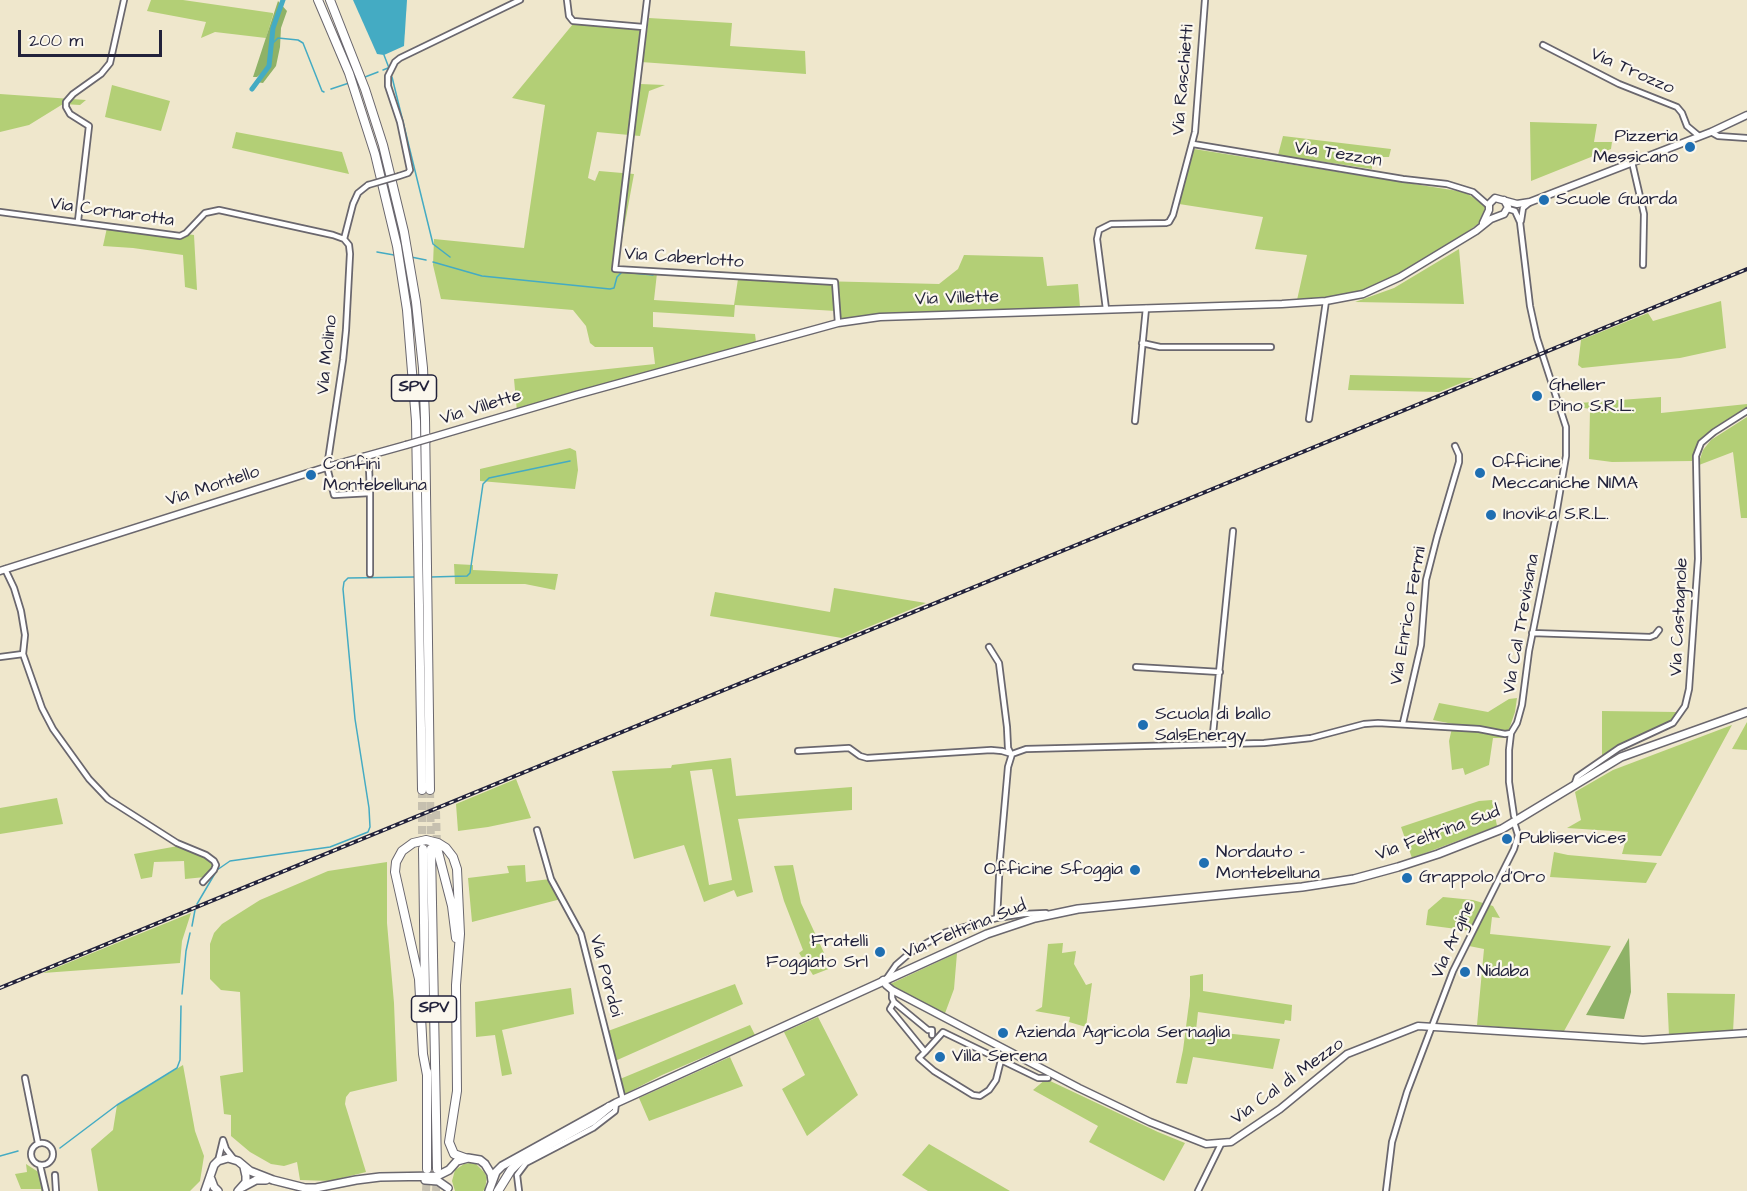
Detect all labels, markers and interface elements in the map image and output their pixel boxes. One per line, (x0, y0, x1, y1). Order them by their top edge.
scale bar (21, 18, 165, 56)
street label: Via Raschietti (1168, 24, 1200, 136)
text: 200 m (29, 28, 83, 53)
street label: Via Trozzo (1587, 44, 1677, 100)
place label: Pizzeria Messicano (1593, 126, 1678, 168)
street label: Via Tezzon (1293, 137, 1383, 173)
marker: Pizzeria Messicano (1683, 140, 1697, 154)
place label: Scuole Guarda (1556, 189, 1677, 211)
marker: Scuole Guarda (1537, 193, 1551, 207)
street label: Via Cornarotta (49, 194, 175, 232)
street label: Via Caberlotto (624, 244, 744, 274)
street label: Via Villette (915, 287, 999, 311)
street label: Via Molino (313, 314, 343, 396)
road number: SPV (392, 375, 436, 401)
place label: Gheller Dino S.R.L. (1549, 375, 1634, 418)
street label: Via Villette (438, 385, 524, 431)
marker: Gheller Dino S.R.L. (1530, 389, 1544, 403)
place label: Officine Meccaniche NIMA (1492, 452, 1638, 494)
place label: Confini Montebelluna (323, 454, 427, 496)
street label: Via Montello (163, 462, 263, 512)
marker: Officine Meccaniche NIMA (1473, 466, 1487, 480)
marker: Confini Montebelluna (304, 468, 318, 482)
place label: Inovika S.R.L. (1503, 504, 1609, 526)
marker: Inovika S.R.L. (1484, 508, 1498, 522)
street label: Via Enrico Fermi (1386, 545, 1432, 687)
street label: Via Cal Trevisana (1499, 552, 1545, 696)
street label: Via Castagnole (1666, 557, 1694, 677)
place label: Scuola di ballo SalsEnergy (1155, 704, 1271, 746)
marker: Scuola di ballo SalsEnergy (1136, 718, 1150, 732)
street label: Via Feltrina Sud (1373, 802, 1503, 866)
place label: Publiservices (1519, 828, 1626, 850)
marker: Publiservices (1500, 832, 1514, 846)
place label: Nordauto - Montebelluna (1216, 842, 1320, 884)
marker: Nordauto - Montebelluna (1197, 856, 1211, 870)
place label: Officine Sfoggia (984, 859, 1123, 881)
marker: Officine Sfoggia (1128, 863, 1142, 877)
place label: Grappolo d'Oro (1419, 867, 1545, 889)
marker: Grappolo d'Oro (1400, 871, 1414, 885)
street label: Via Feltrina Sud (900, 896, 1030, 964)
street label: Via Argine (1427, 898, 1481, 982)
place label: Fratelli Foggiato Srl (766, 931, 868, 974)
street label: Via Pordoi (584, 933, 626, 1019)
marker: Fratelli Foggiato Srl (873, 945, 887, 959)
place label: Nidaba (1477, 961, 1529, 983)
marker: Nidaba (1458, 965, 1472, 979)
road number: SPV (412, 996, 456, 1022)
place label: Azienda Agricola Sernaglia (1015, 1022, 1230, 1044)
marker: Azienda Agricola Sernaglia (996, 1026, 1010, 1040)
street label: Via Cal di Mezzo (1227, 1034, 1349, 1130)
place label: Villa Serena (952, 1046, 1047, 1068)
marker: Villa Serena (933, 1050, 947, 1064)

